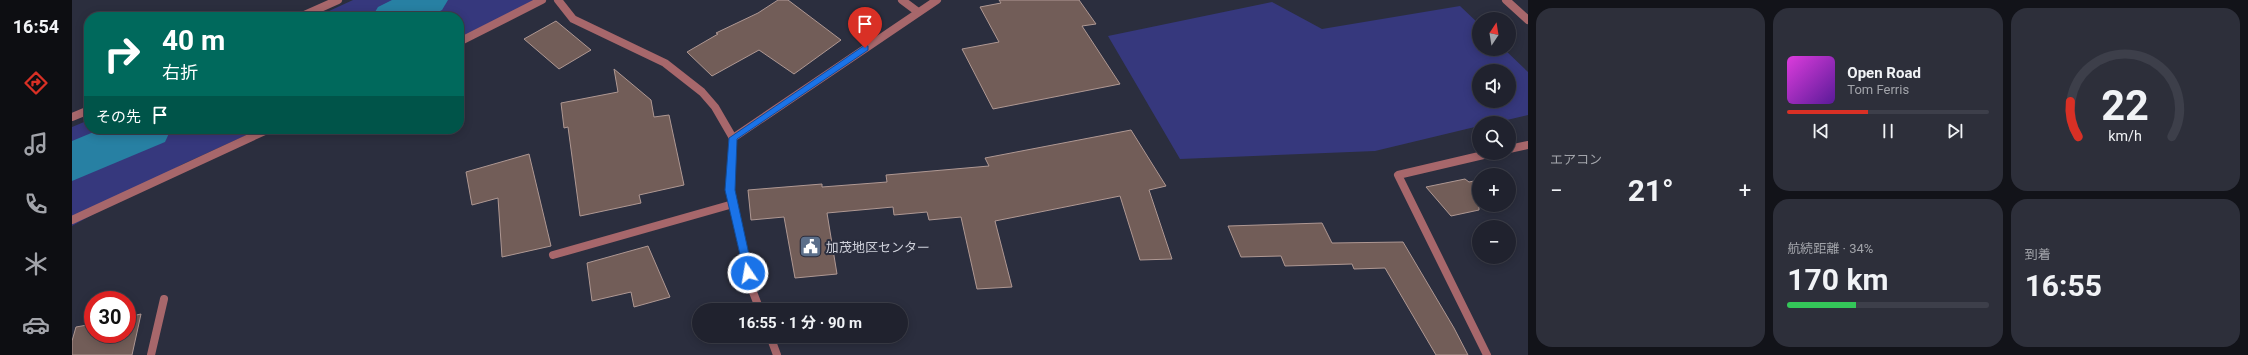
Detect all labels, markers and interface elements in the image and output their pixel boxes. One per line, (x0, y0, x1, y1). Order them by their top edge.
pin (848, 7.0, 882, 48)
north arrow (1472, 12, 1516, 56)
map controls (1472, 12, 1516, 264)
icon: arrive (854, 13, 876, 35)
text: 16:54 (13, 16, 59, 37)
text: 40 m (162, 24, 225, 57)
icon: right (96, 28, 148, 80)
text: 右折 (162, 62, 198, 83)
button: sound (1472, 64, 1516, 108)
text: Open Road (1847, 64, 1921, 82)
icon: directions (22, 69, 50, 97)
text: 22 (2101, 81, 2149, 130)
text: Tom Ferris (1847, 82, 1909, 97)
icon: arrive (149, 104, 171, 126)
text: その先 (96, 108, 141, 126)
button: search (1472, 116, 1516, 160)
icon: previous (1810, 120, 1832, 142)
icon: pause (1877, 120, 1899, 142)
icon: next (1944, 120, 1966, 142)
text: km/h (2109, 128, 2142, 144)
icon: music (22, 130, 50, 158)
text: エアコン (1550, 152, 1602, 167)
button: + (1472, 168, 1516, 212)
text: 21° (1628, 173, 1674, 208)
text: − (1550, 178, 1563, 203)
text: + (1739, 178, 1751, 203)
icon: phone (22, 190, 50, 218)
button: − (1472, 220, 1516, 264)
public building icon: 加茂地区センター (798, 234, 824, 260)
place label: 加茂地区センター (826, 240, 930, 255)
text: 航続距離 · 34% (1787, 241, 1873, 256)
text: 到着 (2025, 247, 2051, 262)
icon: climate (22, 250, 50, 278)
position arrow (727, 252, 769, 294)
text: 170 km (1787, 262, 1888, 297)
text: 16:55 (2025, 268, 2102, 303)
speed limit sign: 30 (84, 291, 136, 343)
icon: car (22, 311, 50, 339)
text: 16:55 · 1 分 · 90 m (738, 314, 862, 332)

